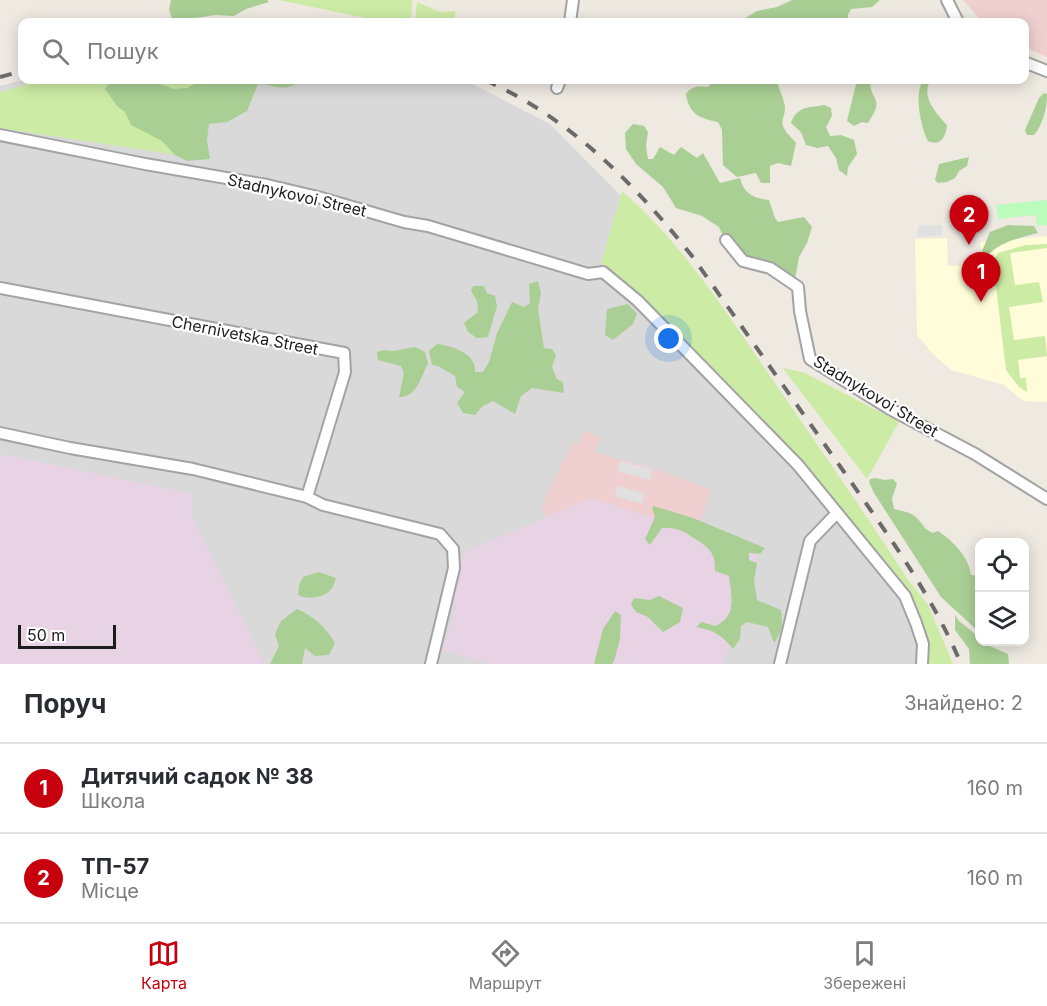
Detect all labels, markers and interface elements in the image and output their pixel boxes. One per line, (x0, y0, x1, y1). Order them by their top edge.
search box (18, 18, 1029, 84)
icon: search (39, 35, 72, 68)
text: Пошук (87, 38, 159, 64)
street label: Stadnykovoi Street (225, 169, 369, 221)
pin: 2 (950, 196, 988, 245)
pin: 1 (962, 252, 1000, 302)
street label: Chernivetska Street (170, 311, 320, 359)
your location (654, 324, 683, 353)
street label: Stadnykovoi Street (810, 351, 942, 441)
map controls (975, 538, 1029, 646)
button: locate (975, 538, 1029, 592)
button: layers (975, 592, 1029, 646)
scale bar (18, 622, 116, 650)
text: 50 m (27, 625, 65, 645)
text: Поруч (24, 688, 106, 719)
text: Знайдено: 2 (904, 691, 1023, 715)
text: Дитячий садок № 38 (81, 763, 314, 789)
text: 1 (39, 776, 48, 800)
text: 160 m (967, 776, 1023, 800)
text: Школа (81, 789, 145, 813)
text: ТП-57 (81, 853, 149, 879)
text: 2 (37, 866, 50, 890)
text: 160 m (967, 866, 1023, 890)
text: Місце (81, 879, 139, 903)
tab: Карта (141, 937, 187, 993)
tab: Маршрут (469, 937, 541, 993)
tab: Збережені (823, 937, 906, 993)

